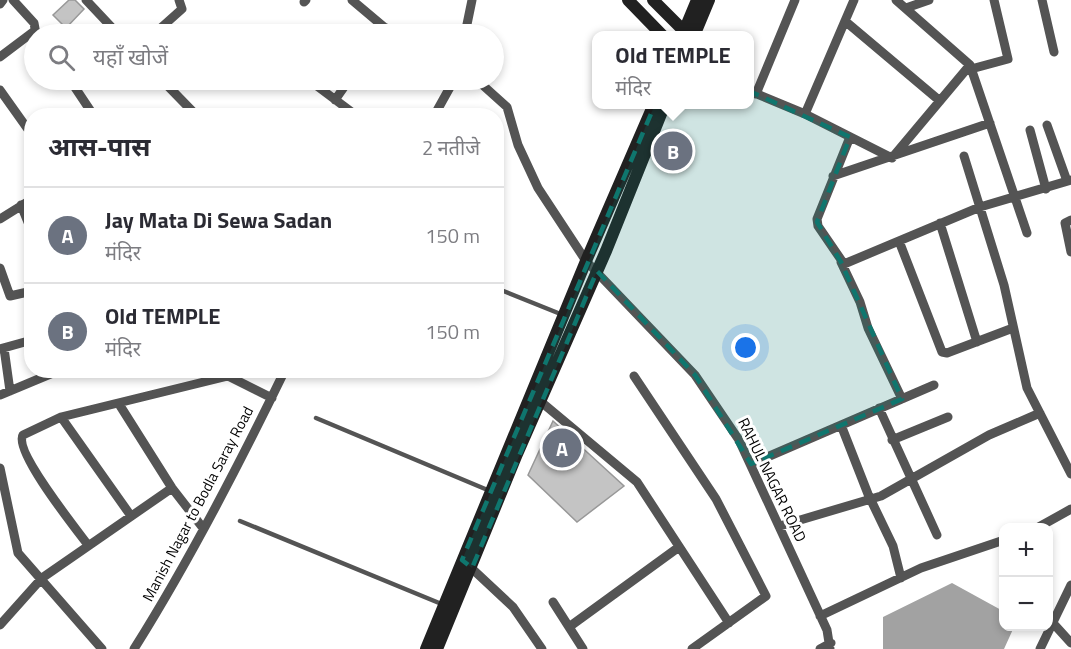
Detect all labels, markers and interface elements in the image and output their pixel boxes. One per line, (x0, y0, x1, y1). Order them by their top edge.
search box (24, 24, 504, 90)
popup (592, 31, 754, 109)
text: Old TEMPLE (615, 38, 731, 72)
text: यहाँ खोजें (93, 40, 168, 74)
icon: search (45, 41, 78, 74)
text: मंदिर (615, 72, 651, 103)
text: आस-पास (48, 127, 150, 166)
pin: B (654, 128, 692, 174)
text: 2 नतीजे (422, 132, 480, 163)
text: Jay Mata Di Sewa Sadan (105, 203, 332, 237)
text: A (61, 220, 74, 251)
text: 150 m (425, 220, 480, 251)
text: मंदिर (105, 237, 141, 268)
text: Old TEMPLE (105, 299, 220, 333)
text: B (61, 316, 74, 347)
text: 150 m (425, 316, 480, 347)
text: मंदिर (105, 333, 141, 364)
your location (731, 333, 760, 362)
street label: Manish Nagar to Bodla Saray Road (136, 402, 259, 606)
street label: RAHUL NAGAR ROAD (732, 414, 812, 546)
pin: A (542, 426, 582, 470)
map controls (999, 523, 1053, 631)
button: + (999, 523, 1053, 577)
button: − (999, 577, 1053, 631)

